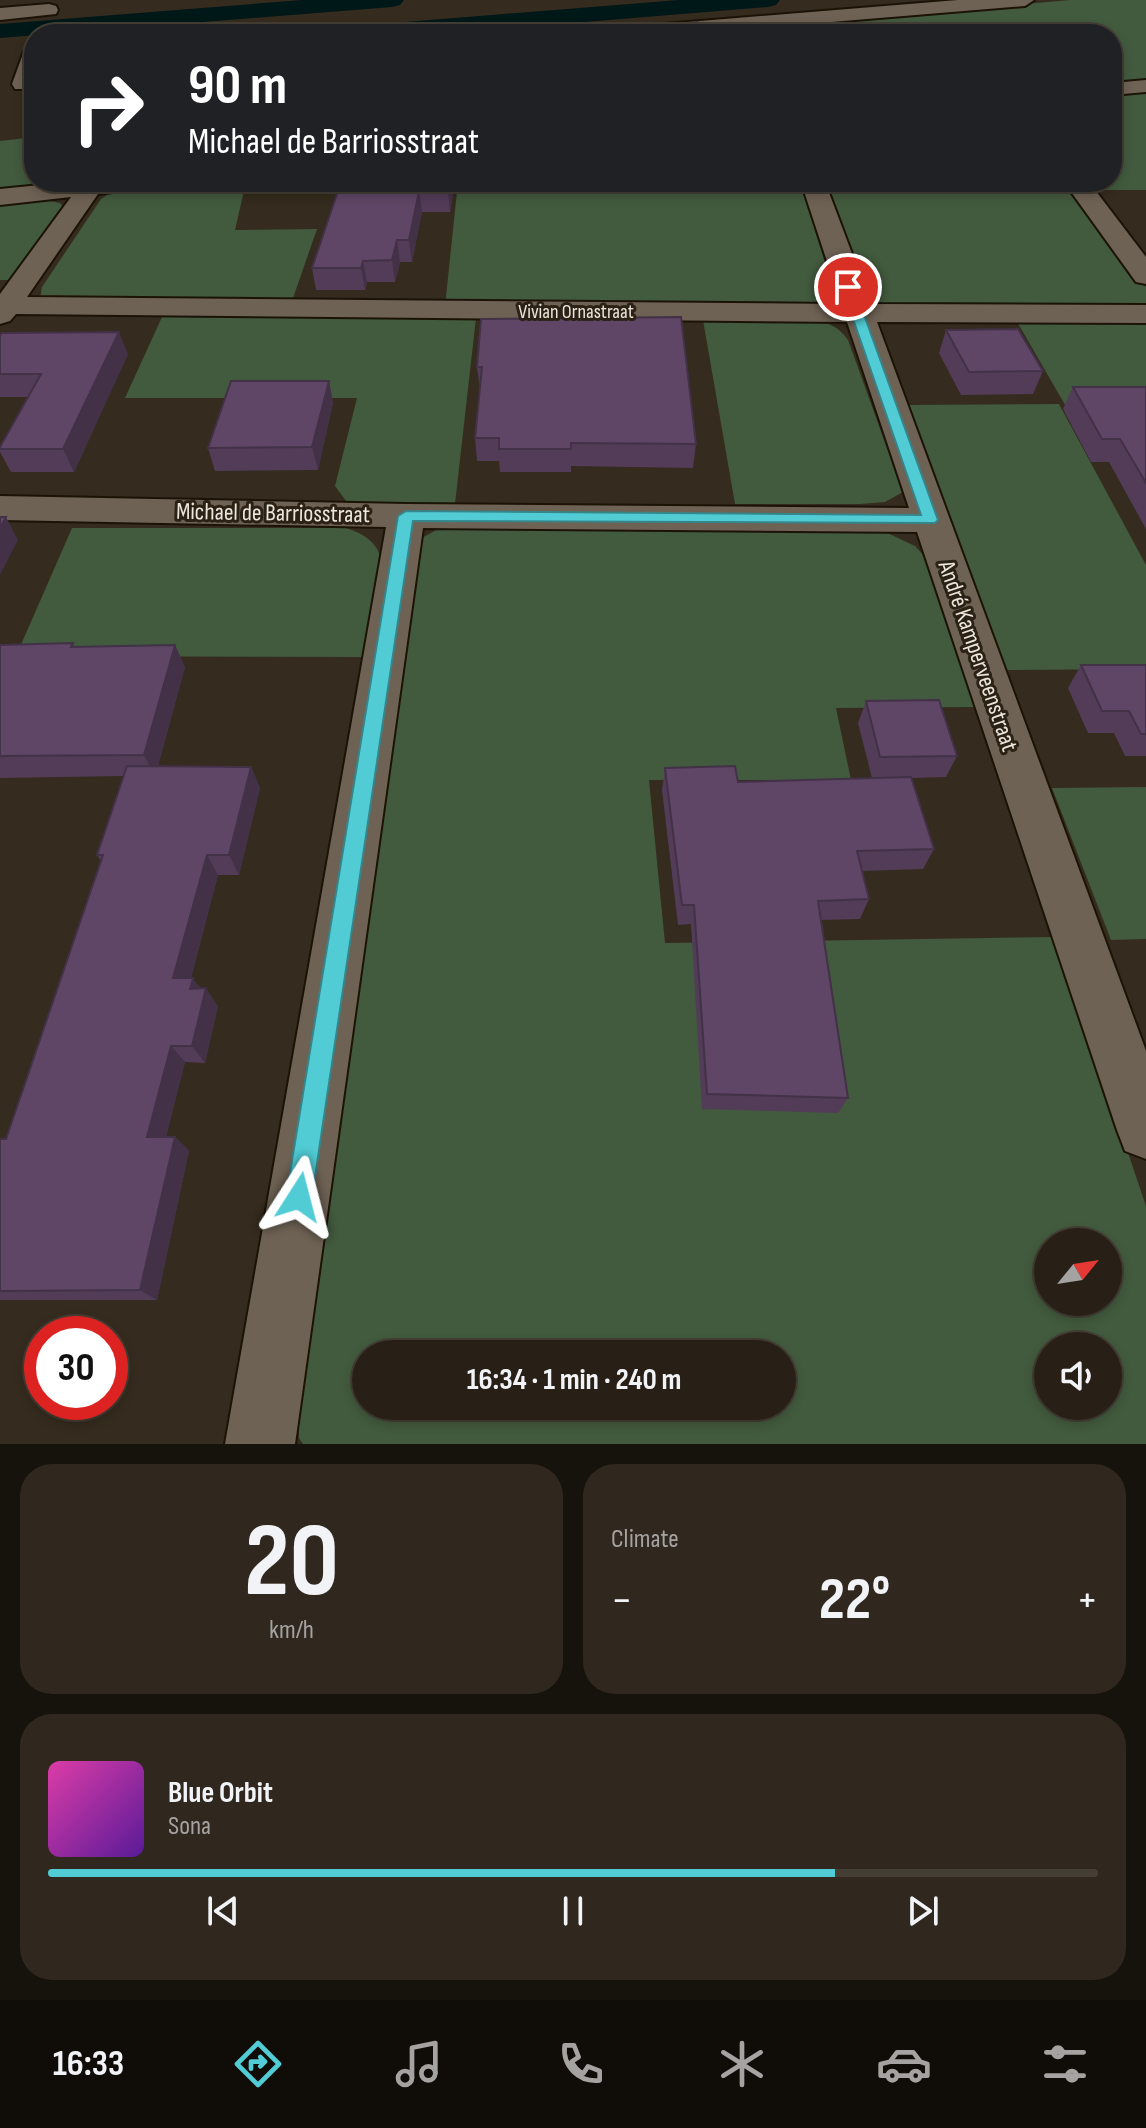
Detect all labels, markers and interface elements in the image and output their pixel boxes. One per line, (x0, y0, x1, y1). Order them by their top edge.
text: 90 m (188, 53, 287, 120)
icon: right (56, 56, 160, 160)
text: Michael de Barriosstraat (188, 121, 479, 164)
pin (814, 253, 882, 321)
icon: arrive (826, 265, 870, 309)
street label: Vivian Ornastraat (518, 300, 634, 324)
street label: Michael de Barriosstraat (176, 497, 370, 529)
street label: André Kamperveenstraat (931, 556, 1024, 755)
position arrow (257, 1155, 341, 1239)
north arrow (1034, 1228, 1122, 1316)
map controls (1034, 1228, 1122, 1420)
speed limit sign: 30 (24, 1316, 128, 1420)
button: sound (1034, 1332, 1122, 1420)
text: 16:34 · 1 min · 240 m (467, 1362, 681, 1398)
text: 20 (244, 1500, 339, 1625)
text: Climate (611, 1524, 679, 1555)
text: 22° (819, 1564, 890, 1636)
text: − (611, 1574, 633, 1627)
text: + (1076, 1574, 1098, 1627)
text: km/h (269, 1615, 314, 1646)
text: Blue Orbit (168, 1775, 273, 1811)
text: Sona (168, 1811, 211, 1842)
icon: previous (201, 1889, 245, 1933)
icon: pause (551, 1889, 595, 1933)
icon: next (901, 1889, 945, 1933)
icon: directions (230, 2036, 286, 2092)
icon: music (391, 2036, 447, 2092)
icon: phone (553, 2036, 609, 2092)
icon: climate (714, 2036, 770, 2092)
icon: car (876, 2036, 932, 2092)
icon: filters (1037, 2036, 1093, 2092)
text: 16:33 (53, 2043, 124, 2086)

